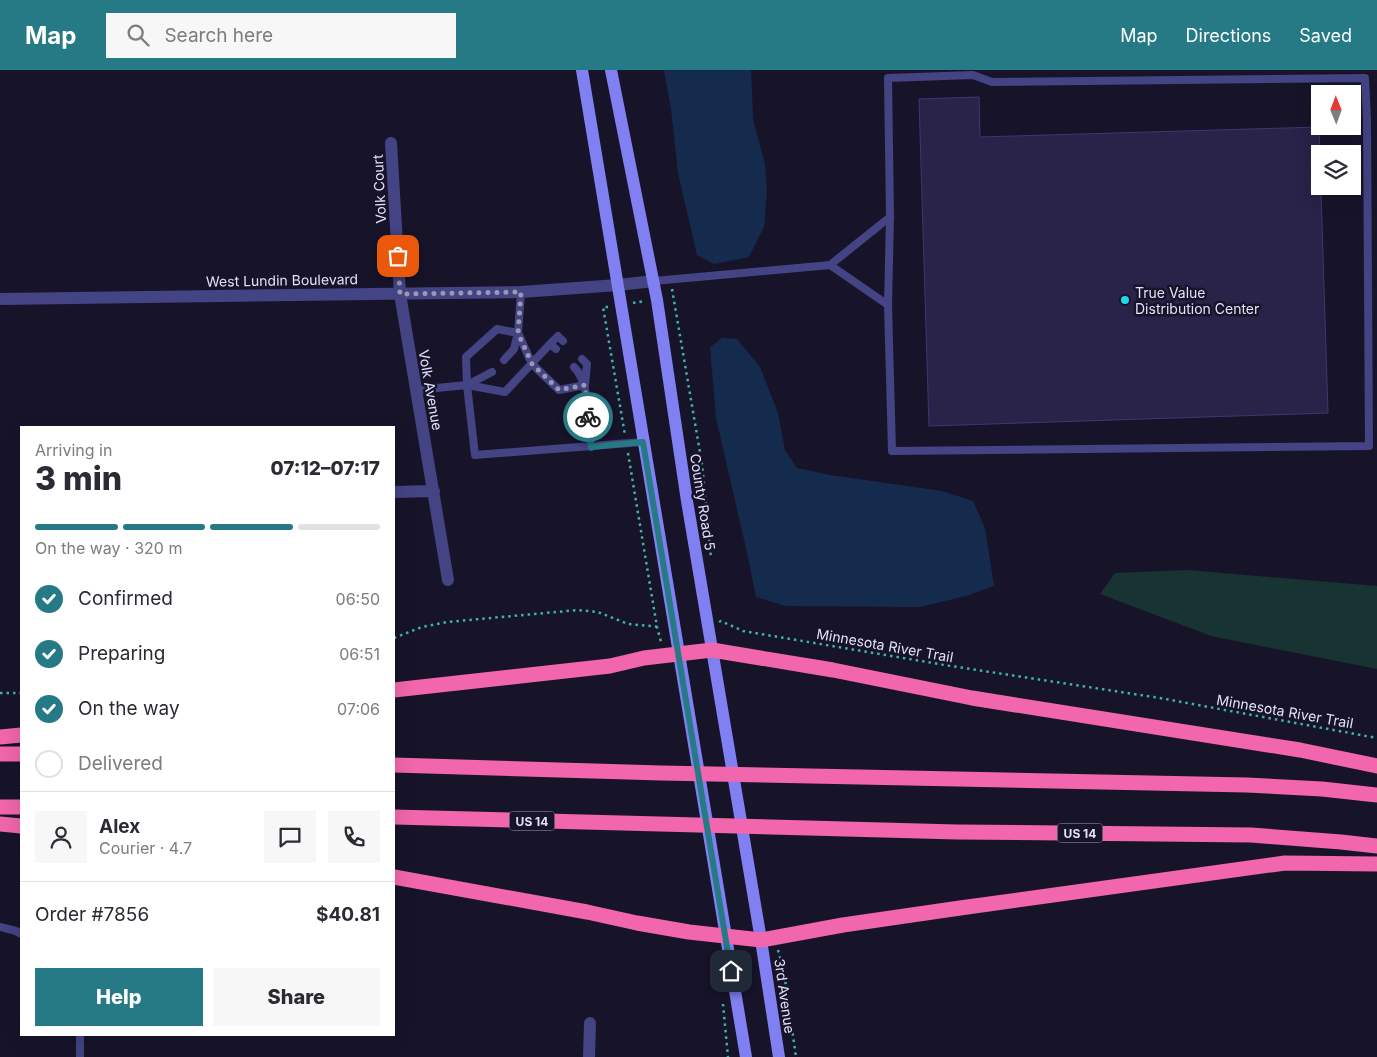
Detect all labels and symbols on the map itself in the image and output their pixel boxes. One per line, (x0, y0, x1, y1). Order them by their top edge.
north arrow (1311, 85, 1361, 135)
street label: Volk Court (369, 154, 389, 224)
pin (377, 235, 419, 277)
street label: West Lundin Boulevard (206, 270, 358, 290)
place label: True Value Distribution Center (1135, 284, 1259, 317)
marker: True Value Distribution Center (1119, 294, 1131, 306)
street label: Volk Avenue (416, 348, 446, 432)
courier (563, 392, 613, 442)
street label: County Road 5 (687, 452, 719, 552)
street label: Minnesota River Trail (815, 625, 955, 665)
street label: Minnesota River Trail (1215, 691, 1355, 731)
road number: US 14 (510, 811, 554, 830)
road number: US 14 (1058, 824, 1102, 842)
pin (710, 950, 752, 992)
street label: 3rd Avenue (771, 957, 799, 1035)

